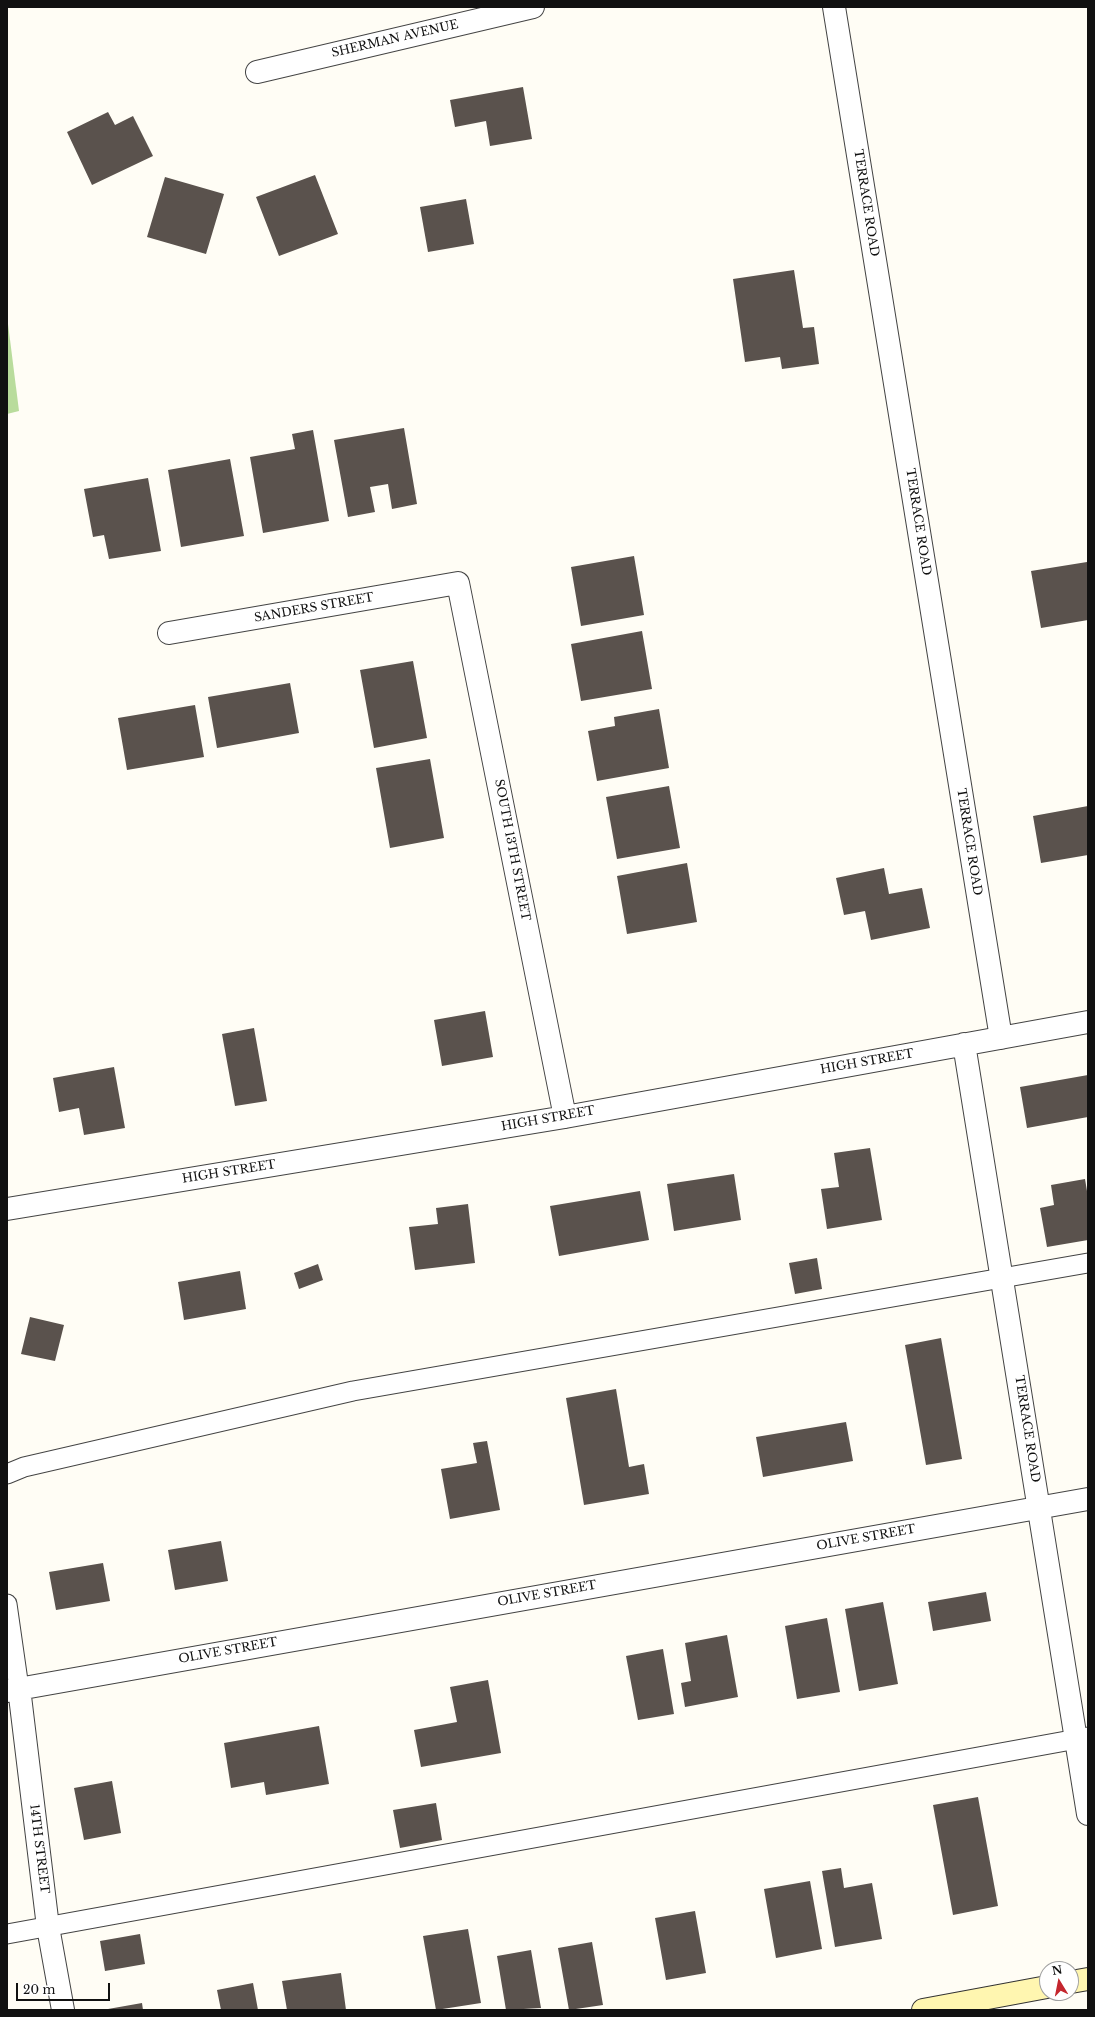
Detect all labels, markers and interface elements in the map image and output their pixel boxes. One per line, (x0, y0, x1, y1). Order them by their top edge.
street label: SHERMAN AVENUE (330, 17, 460, 61)
street label: TERRACE ROAD (850, 148, 882, 258)
street label: TERRACE ROAD (902, 467, 934, 577)
street label: SANDERS STREET (253, 590, 375, 626)
street label: SOUTH 13TH STREET (491, 778, 533, 922)
street label: TERRACE ROAD (953, 787, 985, 897)
street label: HIGH STREET (819, 1047, 915, 1077)
street label: HIGH STREET (500, 1104, 596, 1134)
street label: HIGH STREET (181, 1157, 277, 1187)
street label: TERRACE ROAD (1011, 1374, 1043, 1484)
street label: OLIVE STREET (815, 1522, 917, 1554)
street label: OLIVE STREET (496, 1578, 598, 1610)
street label: OLIVE STREET (177, 1635, 279, 1667)
street label: 14TH STREET (26, 1803, 52, 1895)
north arrow (1039, 1961, 1079, 2001)
text: N (1051, 1962, 1063, 1978)
scale bar (18, 1975, 112, 2001)
text: 20 m (23, 1982, 55, 1997)

